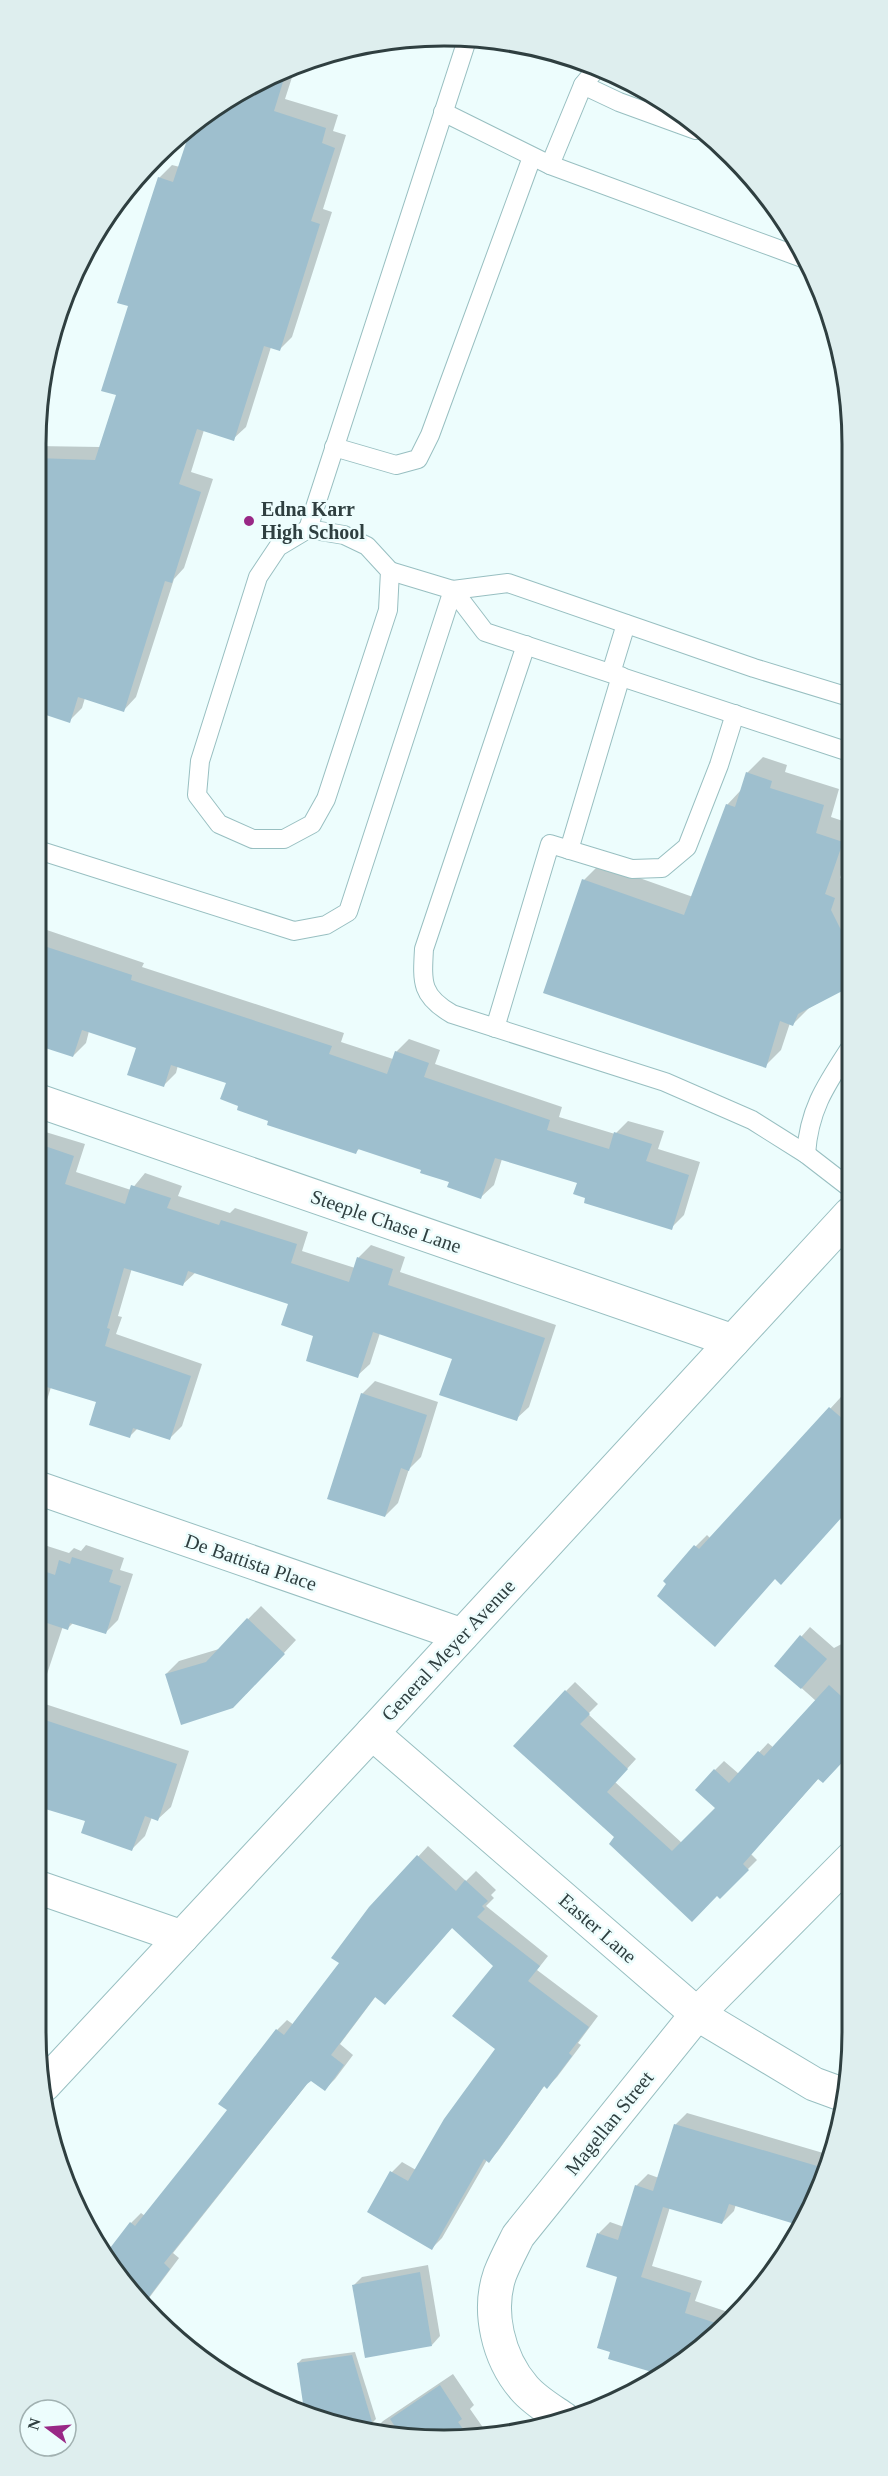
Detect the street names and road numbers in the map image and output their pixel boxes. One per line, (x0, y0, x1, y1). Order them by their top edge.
street label: Steeple Chase Lane (308, 1185, 464, 1258)
street label: De Battista Place (182, 1529, 320, 1595)
street label: General Meyer Avenue (377, 1575, 520, 1726)
street label: Easter Lane (555, 1889, 641, 1968)
street label: Magellan Street (560, 2066, 659, 2180)

